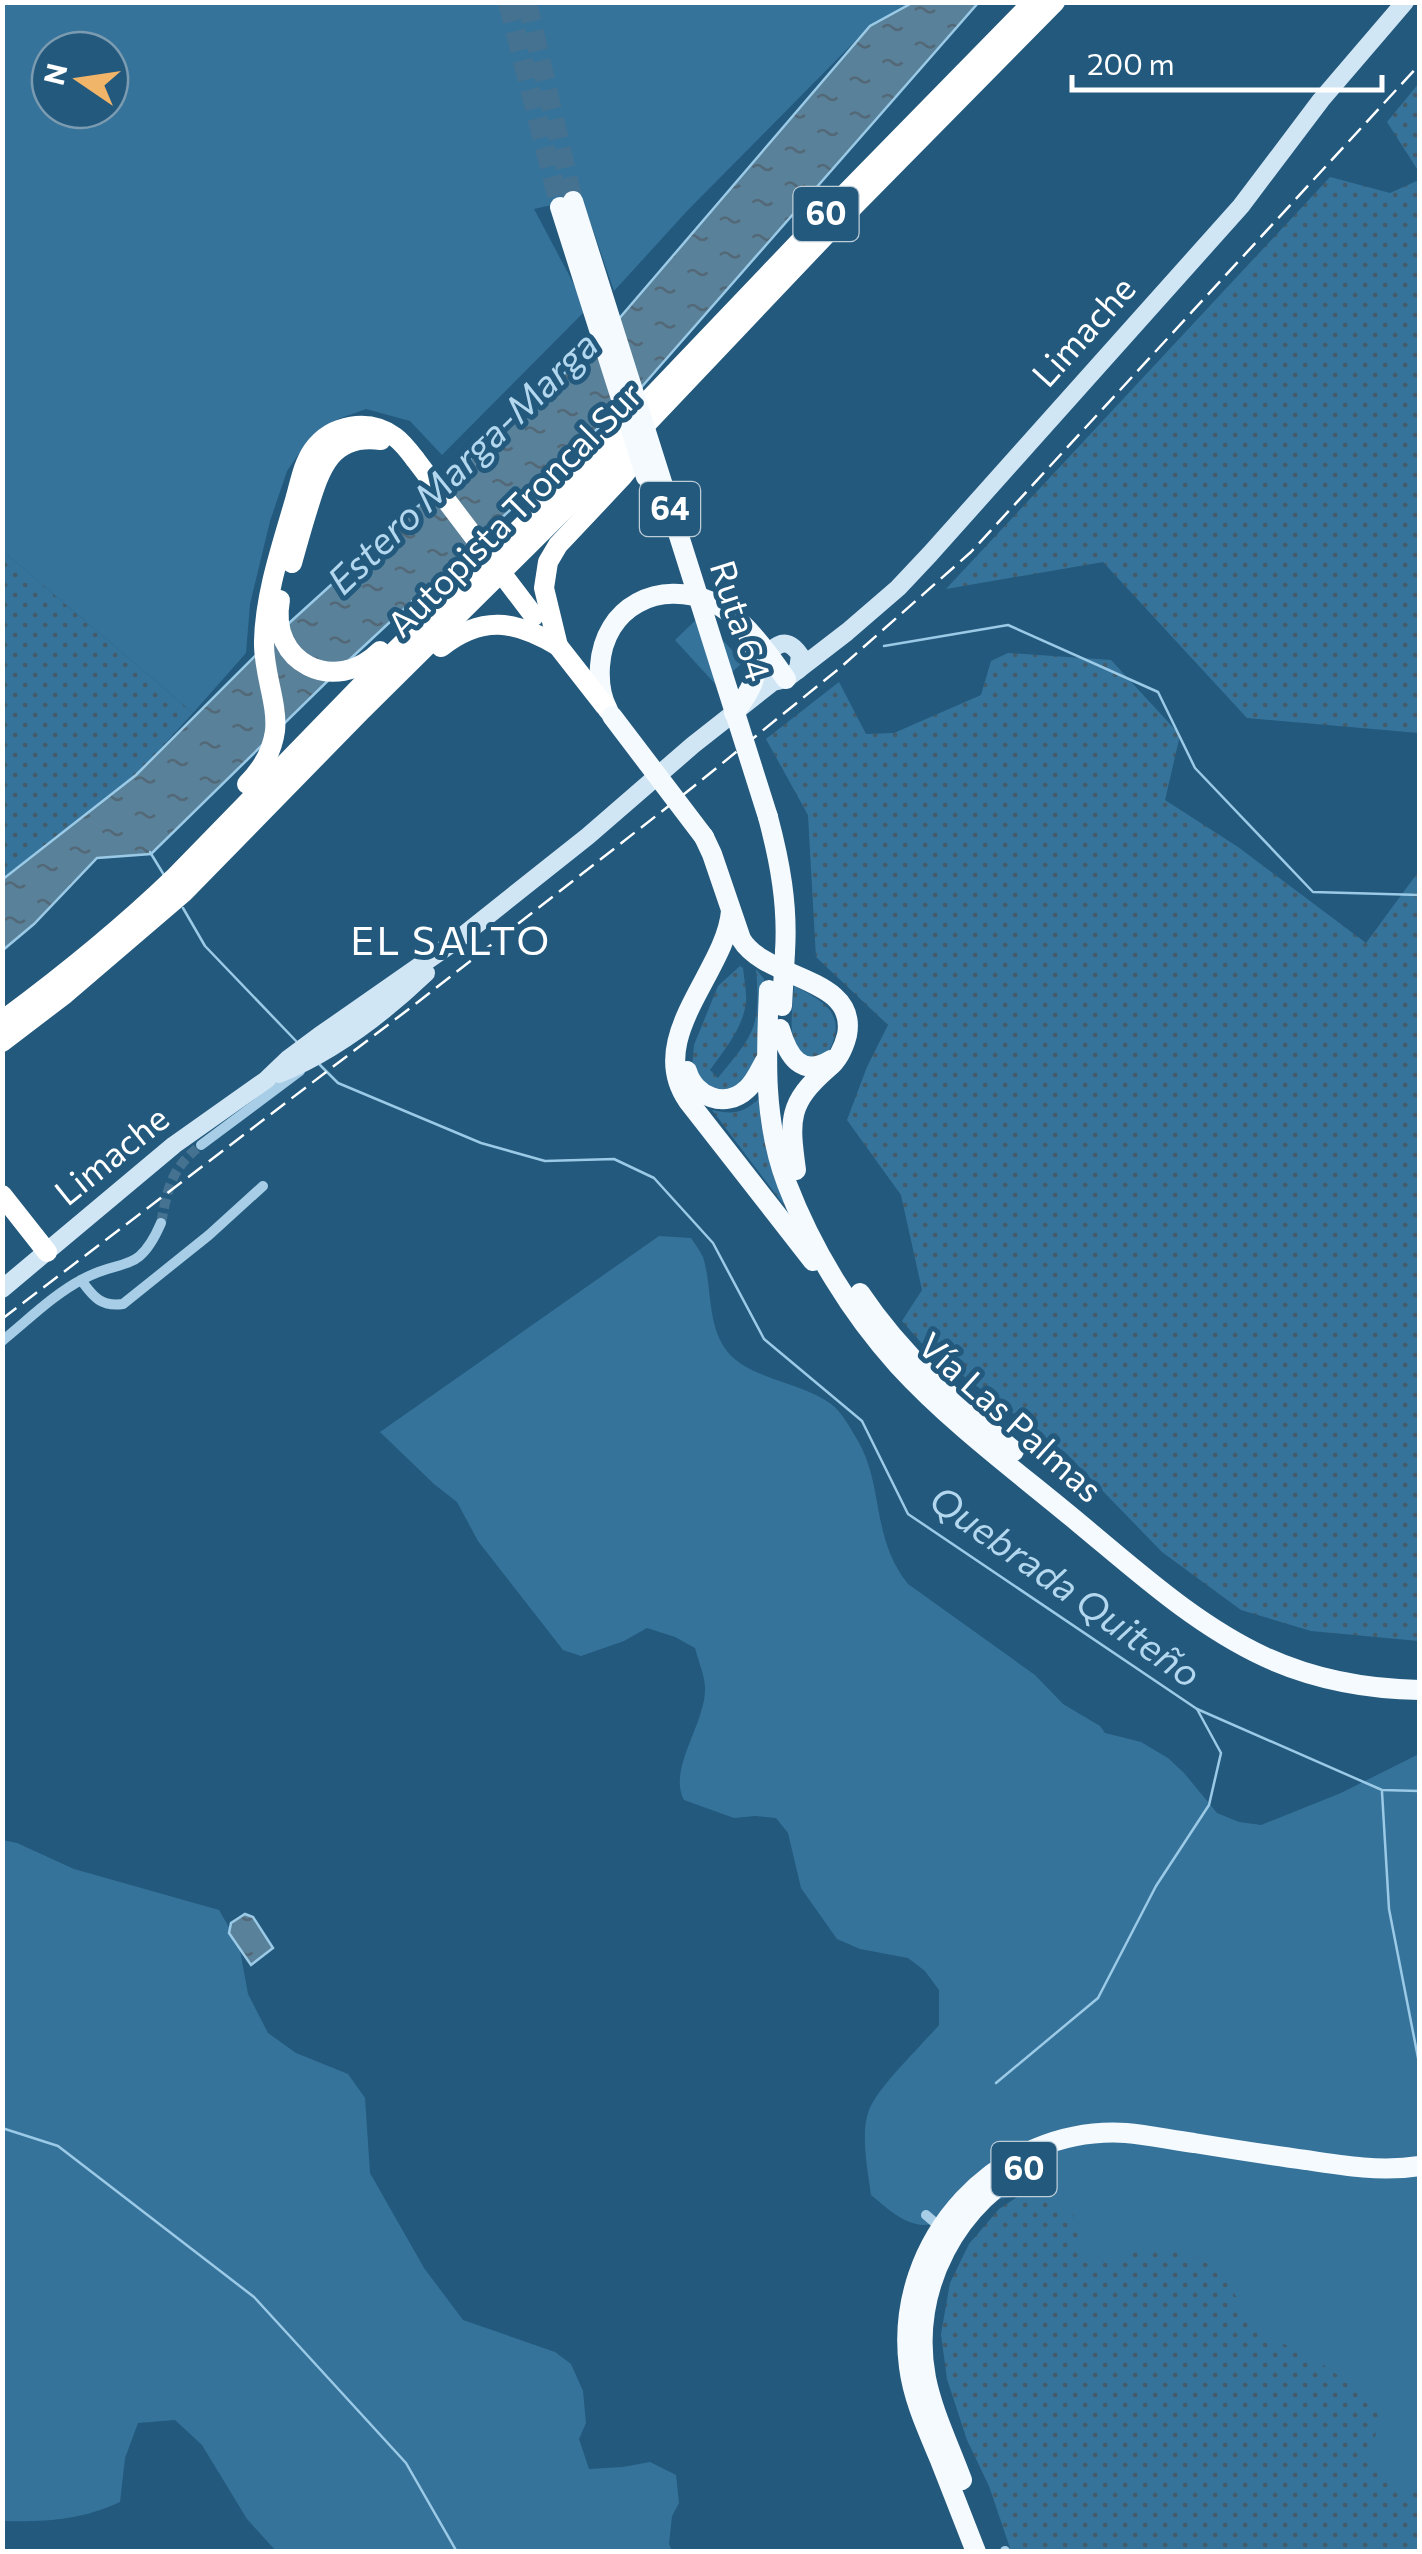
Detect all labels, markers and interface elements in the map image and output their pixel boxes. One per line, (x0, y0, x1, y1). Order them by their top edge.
north arrow (30, 30, 130, 130)
scale bar (1072, 30, 1382, 92)
text: 200 m (1087, 44, 1175, 81)
text: N (36, 60, 74, 88)
road number: 60 (794, 187, 858, 241)
street label: Limache (1021, 266, 1143, 394)
water label: Estero Marga-Marga (316, 320, 606, 602)
street label: Autopista Troncal Sur (377, 372, 649, 644)
road number: 64 (640, 482, 700, 536)
street label: Ruta 64 (703, 554, 782, 686)
district label: EL SALTO (350, 914, 552, 963)
street label: Limache (45, 1095, 176, 1213)
street label: Vía Las Palmas (911, 1322, 1112, 1510)
water label: Quebrada Quiteño (922, 1474, 1211, 1696)
road number: 60 (992, 2142, 1056, 2196)

